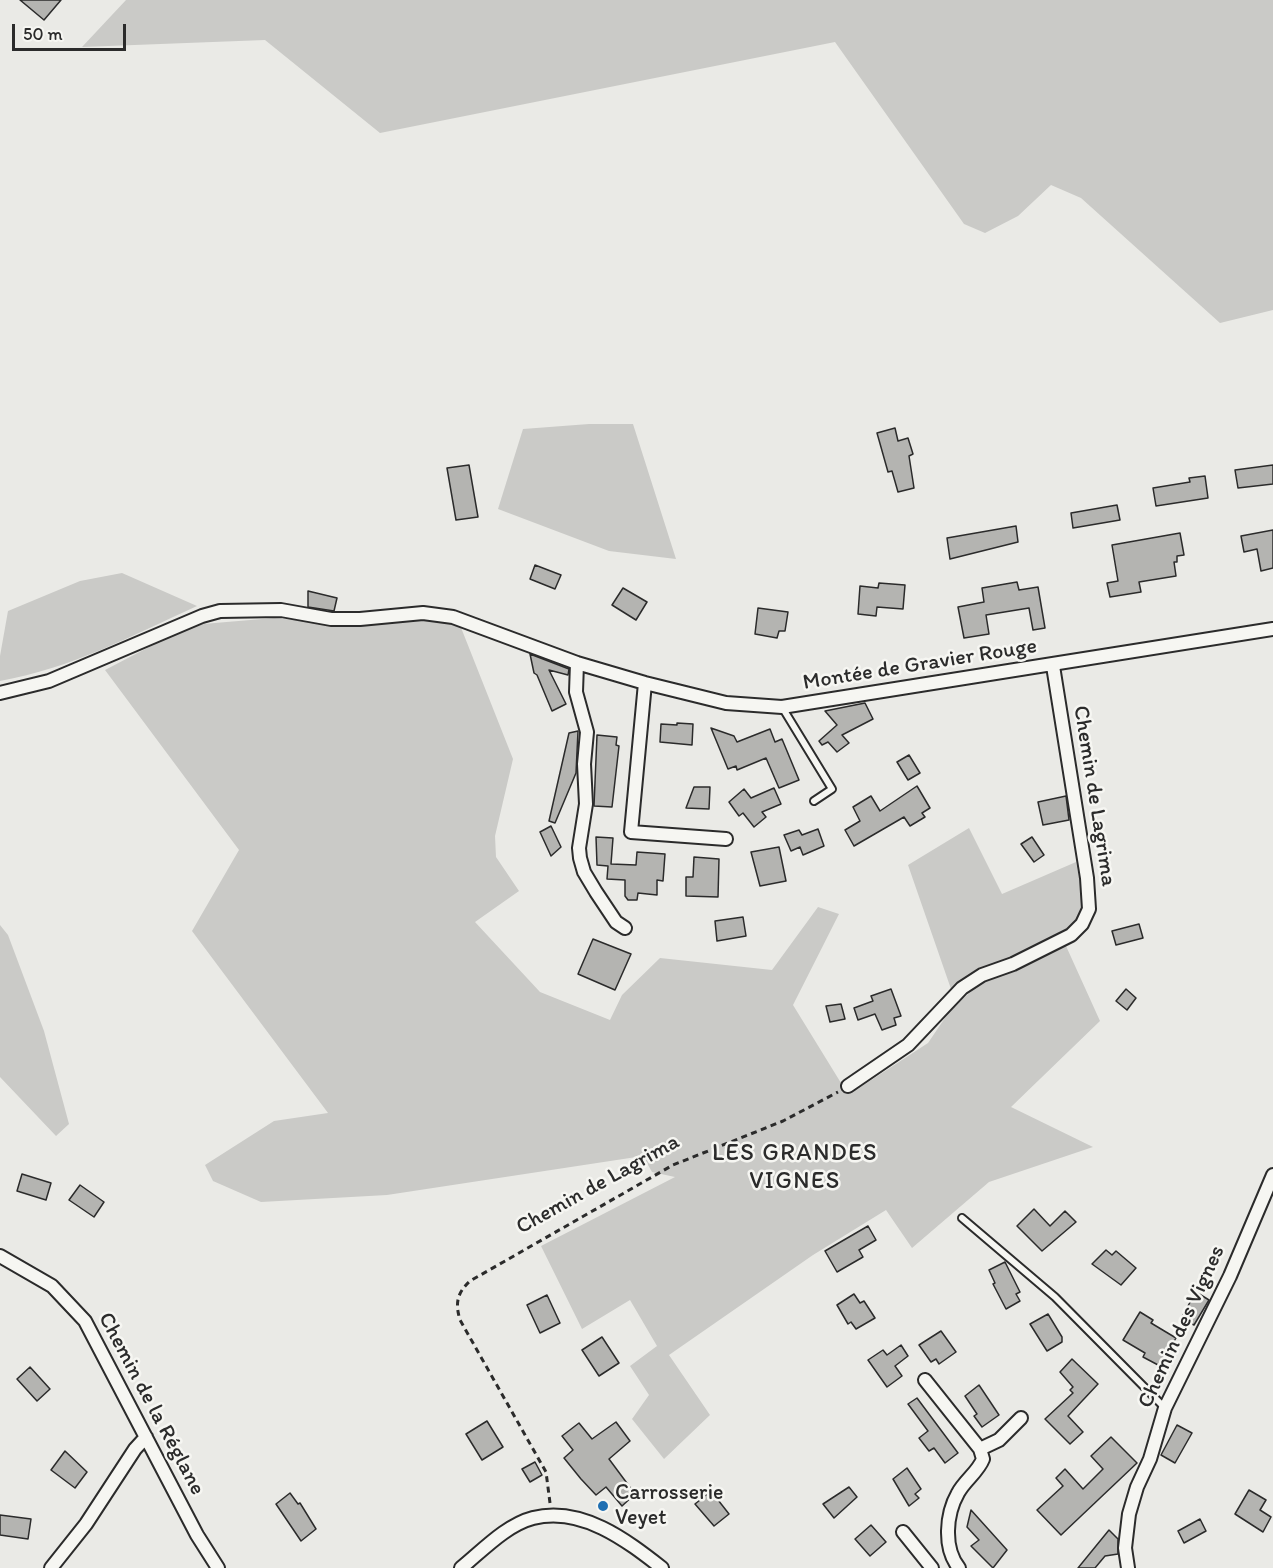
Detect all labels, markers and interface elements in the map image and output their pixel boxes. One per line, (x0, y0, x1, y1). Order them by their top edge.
scale bar (15, 12, 129, 50)
text: 50 m (23, 23, 63, 45)
street label: Montée de Gravier Rouge (801, 633, 1039, 697)
street label: Chemin de Lagrima (1067, 704, 1121, 888)
street label: Chemin de Lagrima (512, 1129, 684, 1241)
district label: LES GRANDES VIGNES (712, 1140, 878, 1196)
street label: Chemin des Vignes (1133, 1241, 1231, 1413)
street label: Chemin de la Réglane (92, 1308, 210, 1500)
place label: Carrosserie Veyet (615, 1480, 723, 1532)
marker: Carrosserie Veyet (596, 1499, 610, 1513)

